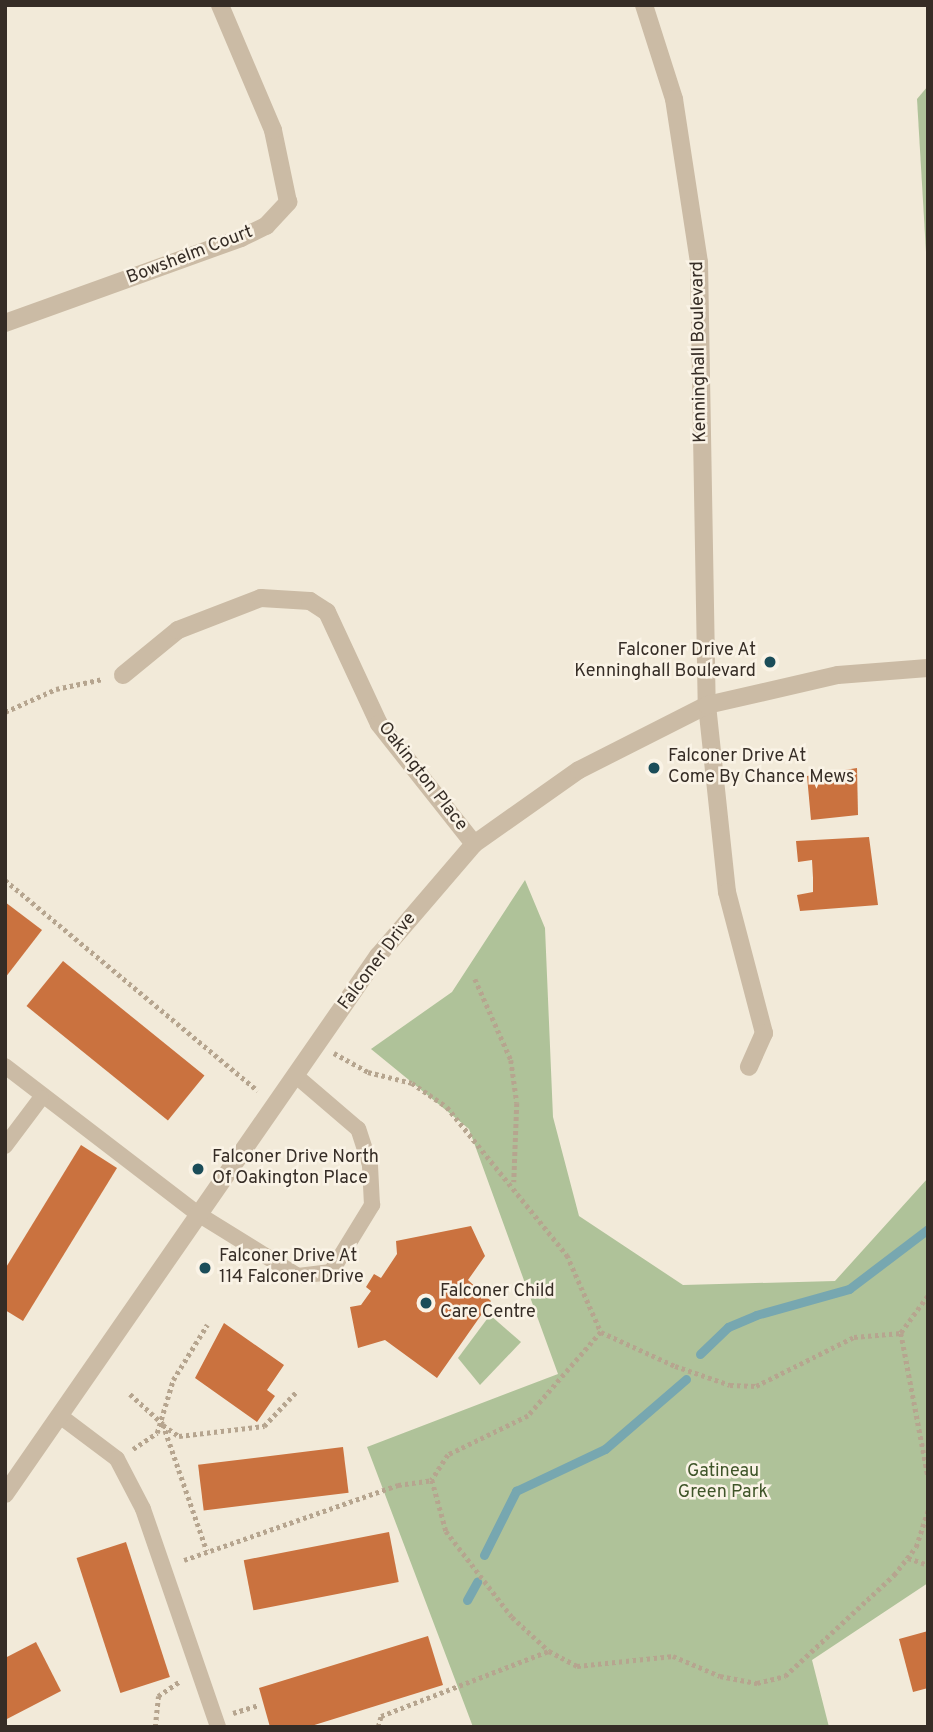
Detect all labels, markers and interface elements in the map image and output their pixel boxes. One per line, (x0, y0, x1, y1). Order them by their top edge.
street label: Bowshelm Court (124, 222, 256, 290)
street label: Kenninghall Boulevard (688, 261, 712, 443)
place label: Falconer Drive At Kenninghall Boulevard (574, 641, 756, 684)
marker: Falconer Drive At Kenninghall Boulevard (762, 654, 778, 670)
street label: Oakington Place (373, 718, 471, 836)
place label: Falconer Drive At Come By Chance Mews (668, 747, 854, 790)
marker: Falconer Drive At Come By Chance Mews (646, 760, 662, 776)
street label: Falconer Drive (334, 909, 422, 1015)
place label: Falconer Drive North Of Oakington Place (212, 1148, 379, 1190)
marker: Falconer Drive North Of Oakington Place (190, 1161, 206, 1177)
place label: Falconer Drive At 114 Falconer Drive (219, 1247, 364, 1290)
marker: Falconer Drive At 114 Falconer Drive (197, 1260, 213, 1276)
place label: Falconer Child Care Centre (440, 1282, 555, 1324)
marker: Falconer Child Care Centre (418, 1295, 434, 1311)
park label: Gatineau Green Park (678, 1462, 768, 1504)

